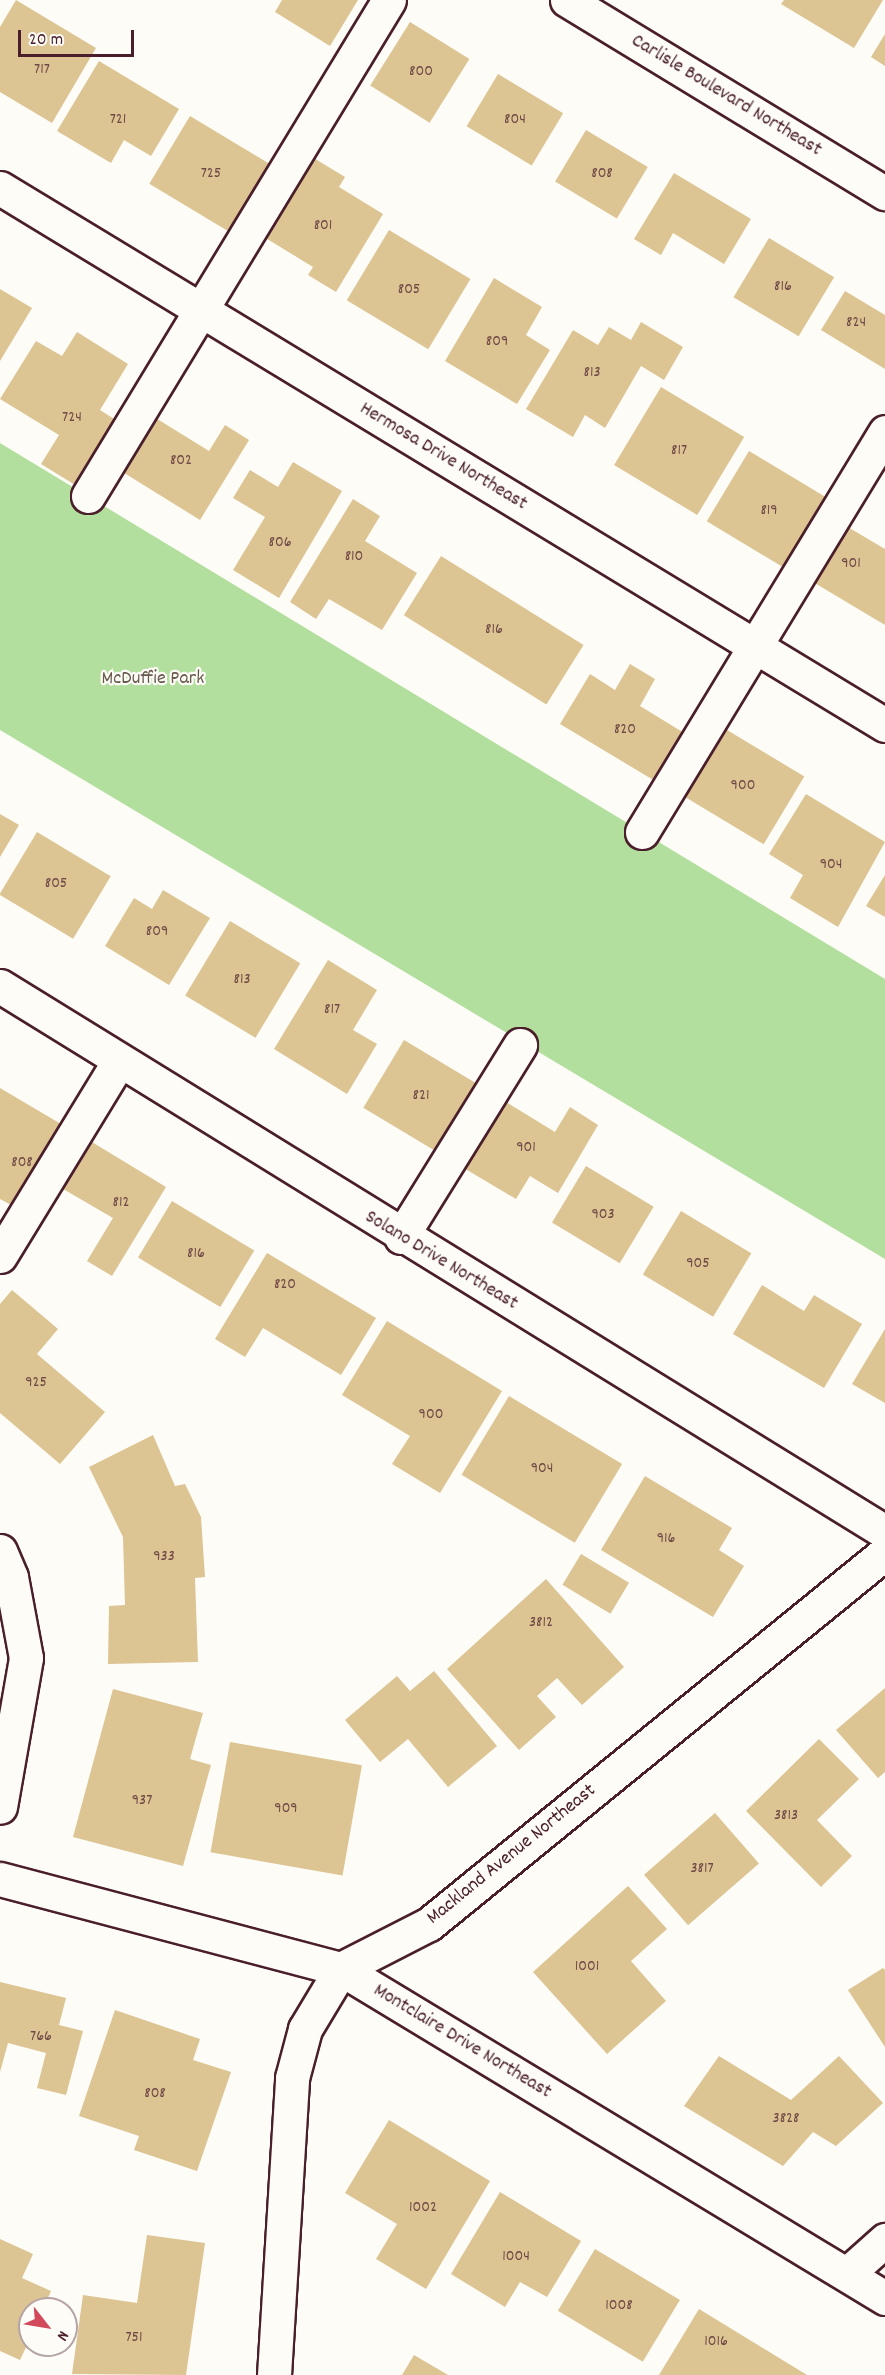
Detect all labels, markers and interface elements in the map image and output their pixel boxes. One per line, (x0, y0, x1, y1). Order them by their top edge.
scale bar (21, 18, 136, 56)
text: 20 m (29, 28, 63, 53)
street label: Carlisle Boulevard Northeast (626, 30, 826, 162)
house number: 717 (34, 60, 50, 80)
house number: 800 (409, 62, 433, 82)
house number: 721 (110, 110, 126, 130)
house number: 804 (504, 110, 526, 130)
house number: 725 (201, 164, 221, 184)
house number: 808 (591, 164, 613, 184)
house number: 801 (314, 216, 332, 236)
house number: 816 (774, 277, 792, 297)
house number: 805 (398, 280, 420, 300)
house number: 824 (846, 313, 866, 333)
house number: 809 (486, 332, 508, 352)
house number: 813 (583, 363, 601, 383)
street label: Hermosa Drive Northeast (355, 397, 531, 517)
house number: 724 (62, 408, 82, 428)
house number: 817 (671, 441, 687, 461)
house number: 802 (170, 451, 192, 471)
house number: 819 (760, 501, 778, 521)
house number: 806 (269, 533, 291, 553)
house number: 810 (345, 547, 363, 567)
house number: 901 (841, 554, 861, 574)
house number: 816 (485, 620, 503, 640)
park label: McDuffie Park (102, 667, 204, 691)
house number: 820 (614, 720, 636, 740)
house number: 900 (731, 776, 755, 796)
house number: 904 (820, 855, 842, 875)
house number: 805 (45, 874, 67, 894)
house number: 809 (146, 922, 168, 942)
house number: 813 (233, 970, 251, 990)
house number: 817 (324, 1000, 340, 1020)
house number: 821 (413, 1086, 429, 1106)
house number: 901 (516, 1138, 536, 1158)
house number: 808 (11, 1153, 33, 1173)
house number: 812 (113, 1193, 129, 1213)
house number: 903 (591, 1205, 615, 1225)
street label: Solano Drive Northeast (360, 1206, 522, 1316)
house number: 816 (187, 1244, 205, 1264)
house number: 905 (686, 1254, 710, 1274)
house number: 820 (274, 1275, 296, 1295)
house number: 925 (25, 1373, 47, 1393)
house number: 900 (419, 1405, 443, 1425)
house number: 904 (531, 1459, 553, 1479)
house number: 916 (657, 1529, 675, 1549)
house number: 933 (153, 1547, 175, 1567)
house number: 3812 (529, 1613, 553, 1633)
street label: Mackland Avenue Northeast (423, 1779, 601, 1931)
house number: 937 (132, 1791, 152, 1811)
house number: 909 (274, 1799, 298, 1819)
house number: 3813 (774, 1806, 798, 1826)
house number: 3817 (690, 1859, 714, 1879)
house number: 1001 (575, 1957, 599, 1977)
street label: Montclaire Drive Northeast (369, 1979, 555, 2105)
house number: 766 (30, 2027, 52, 2047)
house number: 808 (144, 2084, 166, 2104)
house number: 3828 (773, 2109, 799, 2129)
house number: 1002 (409, 2198, 437, 2218)
house number: 1004 (502, 2247, 530, 2267)
house number: 1008 (605, 2296, 633, 2316)
north arrow (18, 2297, 78, 2357)
text: N (50, 2326, 74, 2345)
house number: 751 (125, 2328, 143, 2348)
house number: 1016 (704, 2332, 728, 2352)

